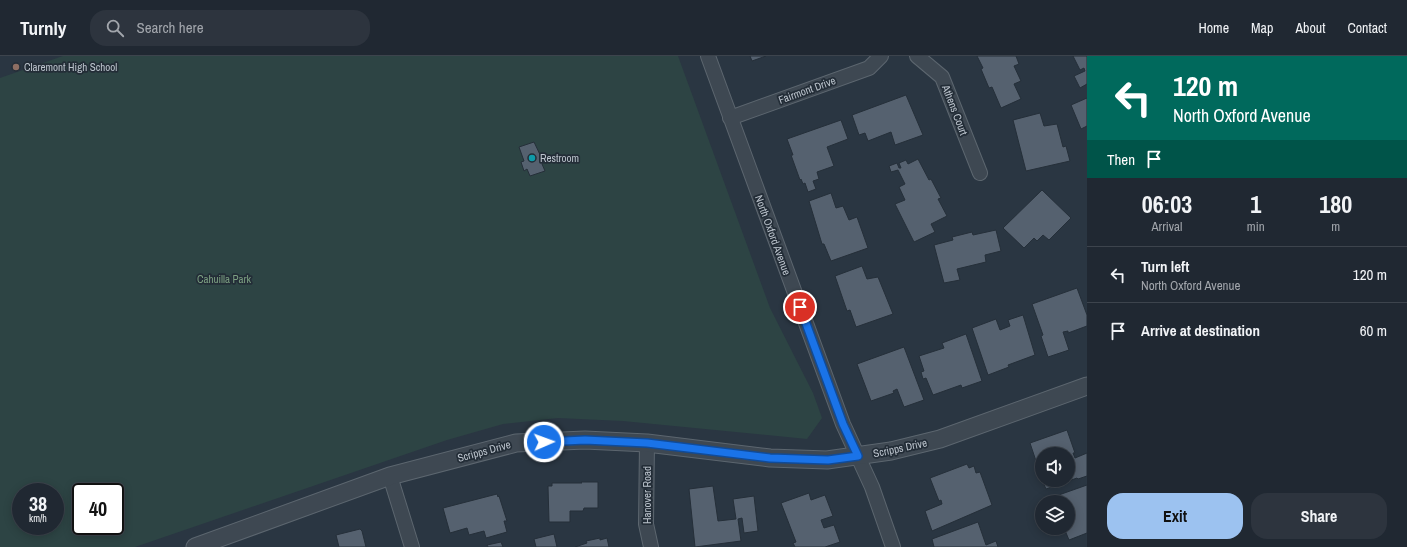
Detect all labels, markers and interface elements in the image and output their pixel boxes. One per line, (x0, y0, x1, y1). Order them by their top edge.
search box (90, 10, 370, 46)
text: Turnly (20, 15, 66, 41)
icon: search (104, 17, 126, 39)
text: Search here (136, 17, 204, 38)
text: Home (1198, 19, 1229, 37)
text: Map (1251, 19, 1273, 37)
text: About (1295, 19, 1325, 37)
text: Contact (1347, 19, 1387, 37)
place label: Claremont High School (24, 60, 117, 74)
marker: Claremont High School (11, 62, 21, 72)
text: 120 m (1173, 67, 1238, 105)
icon: left (1107, 72, 1159, 124)
street label: Fairmont Drive (777, 73, 837, 107)
street label: Athens Court (939, 82, 971, 138)
text: North Oxford Avenue (1173, 103, 1311, 128)
icon: arrive (1143, 148, 1165, 170)
text: Then (1107, 149, 1135, 170)
place label: Restroom (540, 151, 579, 165)
marker: Restroom (527, 153, 537, 163)
text: 06:03 (1142, 188, 1192, 220)
text: 1 (1250, 188, 1261, 220)
text: 180 (1319, 188, 1352, 220)
street label: North Oxford Avenue (752, 193, 794, 277)
text: Arrival (1152, 218, 1182, 235)
text: min (1247, 218, 1265, 235)
text: m (1331, 218, 1340, 235)
text: Turn left (1141, 256, 1189, 277)
icon: left (1107, 264, 1129, 286)
text: 120 m (1353, 264, 1387, 285)
park label: Cahuilla Park (197, 272, 252, 286)
text: North Oxford Avenue (1141, 277, 1240, 294)
pin (783, 290, 817, 324)
icon: arrive (789, 296, 811, 318)
icon: arrive (1107, 320, 1129, 342)
text: Arrive at destination (1141, 320, 1260, 341)
text: 60 m (1360, 320, 1387, 341)
position arrow (523, 421, 565, 463)
street label: Scripps Drive (872, 435, 928, 461)
street label: Scripps Drive (456, 437, 512, 465)
map controls (1035, 447, 1075, 535)
button: sound (1035, 447, 1075, 487)
street label: Hanover Road (640, 466, 654, 524)
speed limit sign: 40 (72, 483, 124, 535)
text: 38 (29, 490, 47, 517)
button: Exit (1107, 493, 1243, 539)
button: Share (1251, 493, 1387, 539)
button: layers (1035, 495, 1075, 535)
text: km/h (29, 512, 47, 525)

